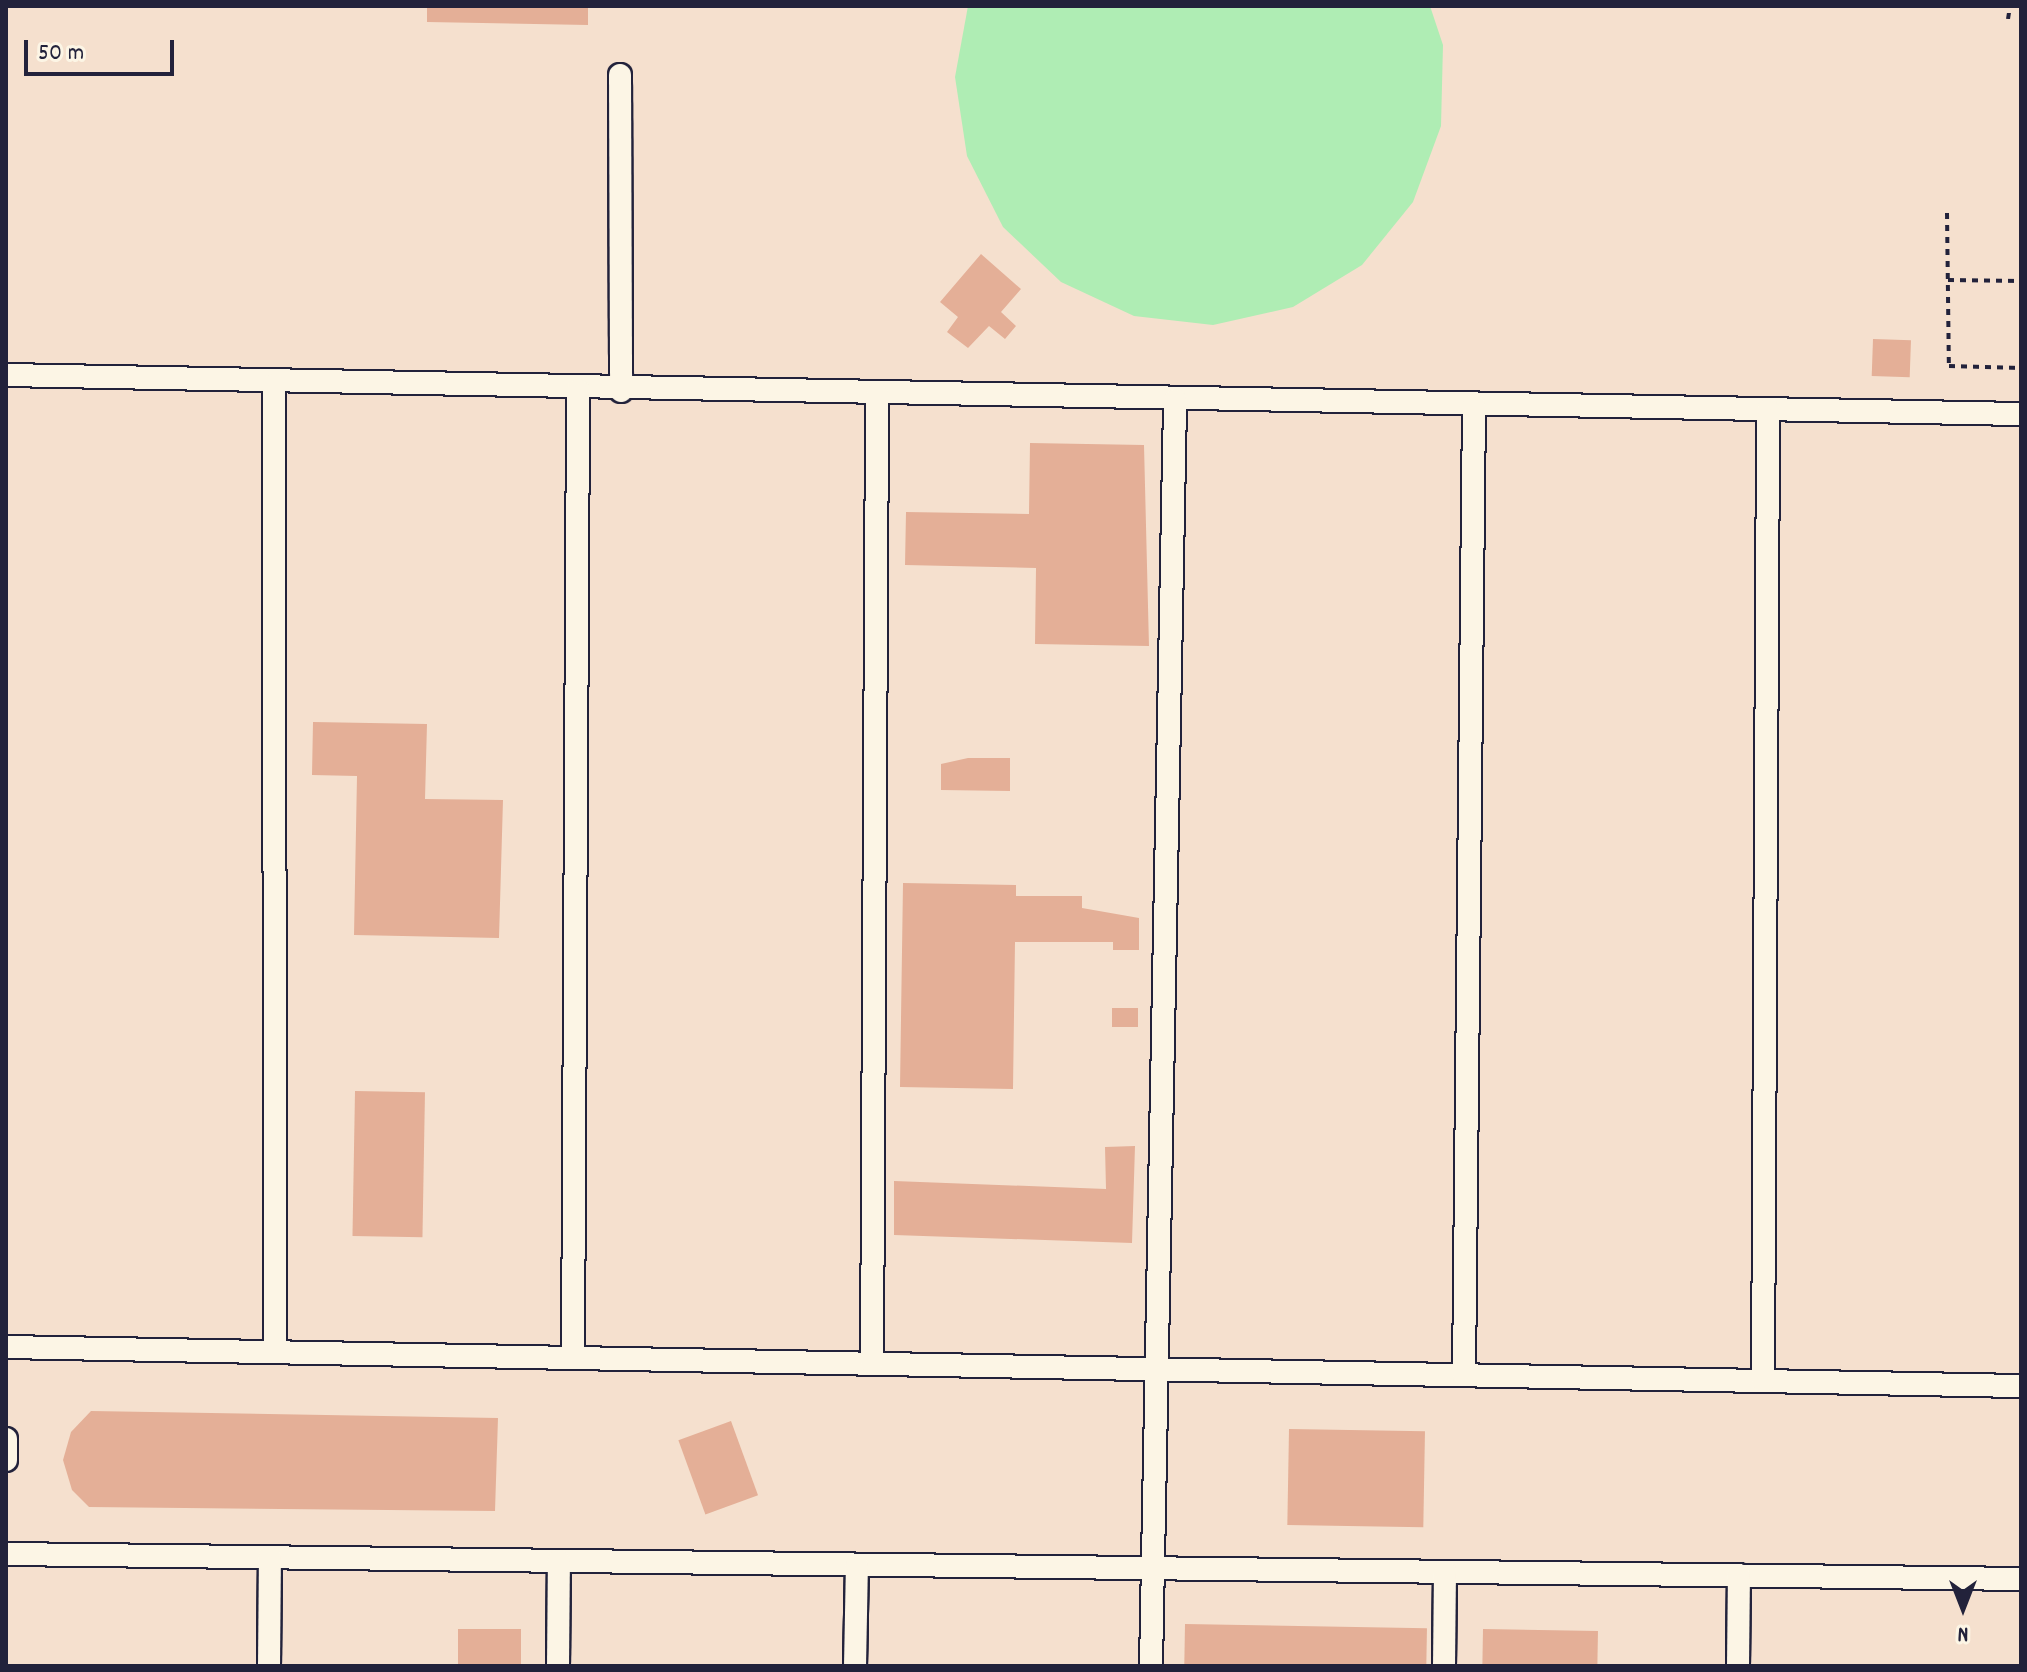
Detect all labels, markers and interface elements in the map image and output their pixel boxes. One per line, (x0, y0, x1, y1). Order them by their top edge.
scale bar (28, 24, 178, 74)
text: 50 m (38, 37, 84, 71)
north arrow (1923, 1568, 2003, 1648)
text: N (1958, 1617, 1968, 1648)

